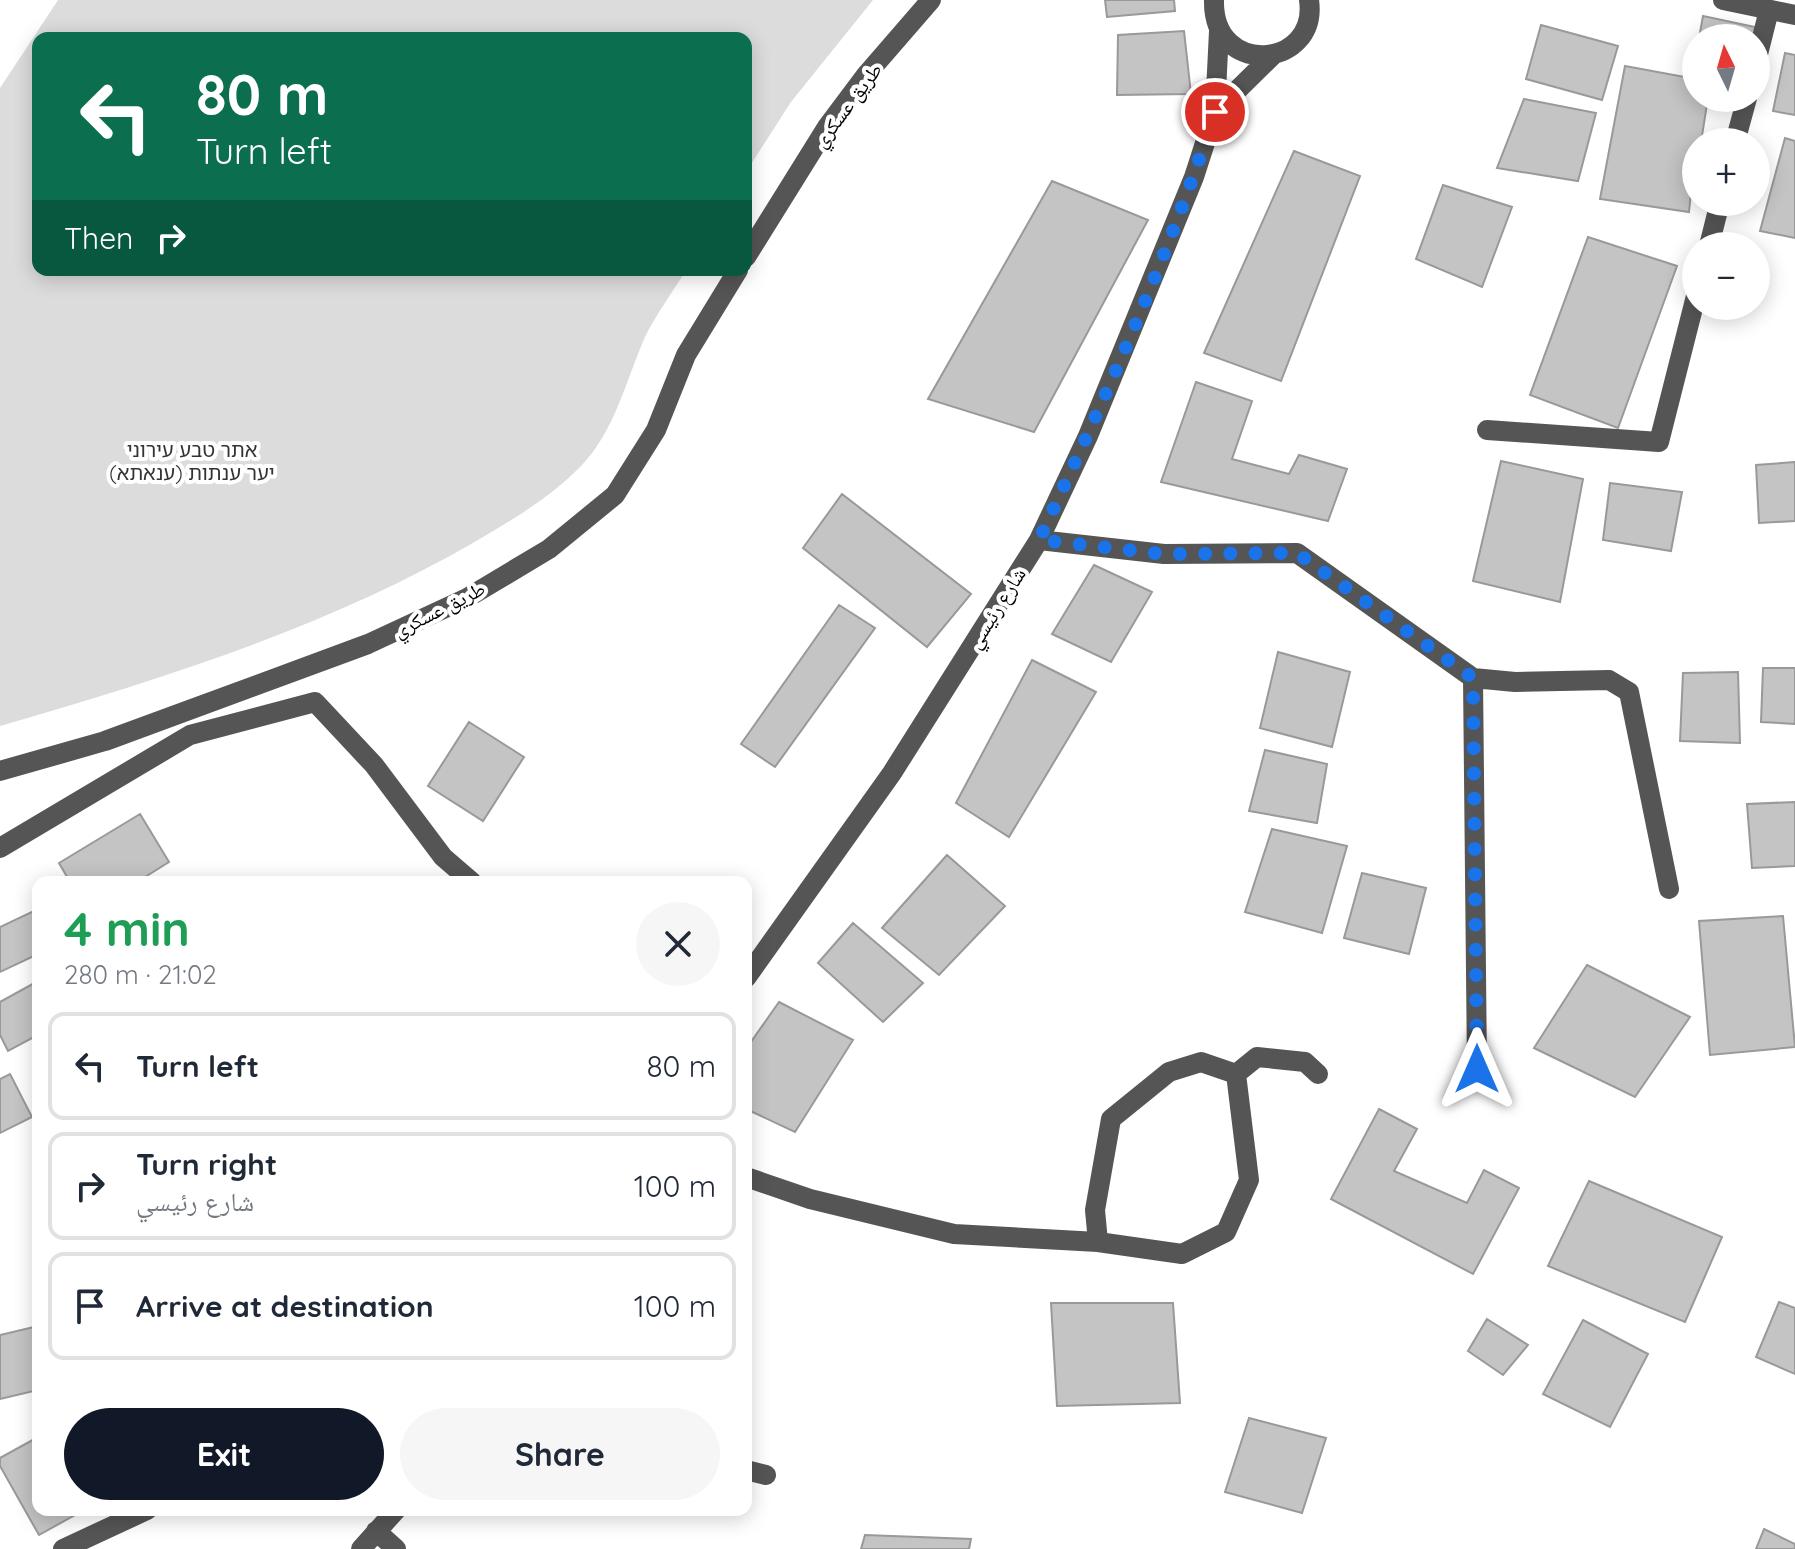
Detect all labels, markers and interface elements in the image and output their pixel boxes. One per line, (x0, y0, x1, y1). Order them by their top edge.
north arrow (1682, 24, 1770, 112)
map controls (1682, 24, 1770, 320)
street label: طريق عسكري (807, 58, 890, 155)
text: 80 m (196, 59, 328, 129)
icon: left (64, 64, 168, 168)
pin (1181, 78, 1249, 146)
icon: arrive (1193, 90, 1237, 134)
text: Turn left (196, 128, 332, 173)
button: + (1682, 128, 1770, 216)
icon: right (149, 216, 193, 260)
text: Then (64, 219, 133, 257)
button: − (1682, 232, 1770, 320)
park label: אתר טבע עירוני יער ענתות (ענאתא) (109, 437, 275, 485)
street label: شارع رئيسي (961, 563, 1034, 655)
street label: طريق عسكري (389, 575, 491, 646)
text: 4 min (64, 898, 190, 958)
button: close (636, 902, 720, 986)
text: 280 m · 21:02 (64, 958, 217, 991)
position arrow (1435, 1027, 1519, 1111)
icon: left (68, 1044, 112, 1088)
text: Turn left (136, 1047, 259, 1085)
text: 80 m (646, 1047, 716, 1085)
text: Turn right (136, 1145, 277, 1183)
icon: right (68, 1164, 112, 1208)
text: 100 m (634, 1167, 716, 1205)
text: شارع رئيسي (136, 1185, 254, 1218)
icon: arrive (68, 1284, 112, 1328)
text: Arrive at destination (136, 1287, 434, 1325)
text: 100 m (634, 1287, 716, 1325)
button: Exit (64, 1408, 384, 1500)
button: Share (400, 1408, 720, 1500)

